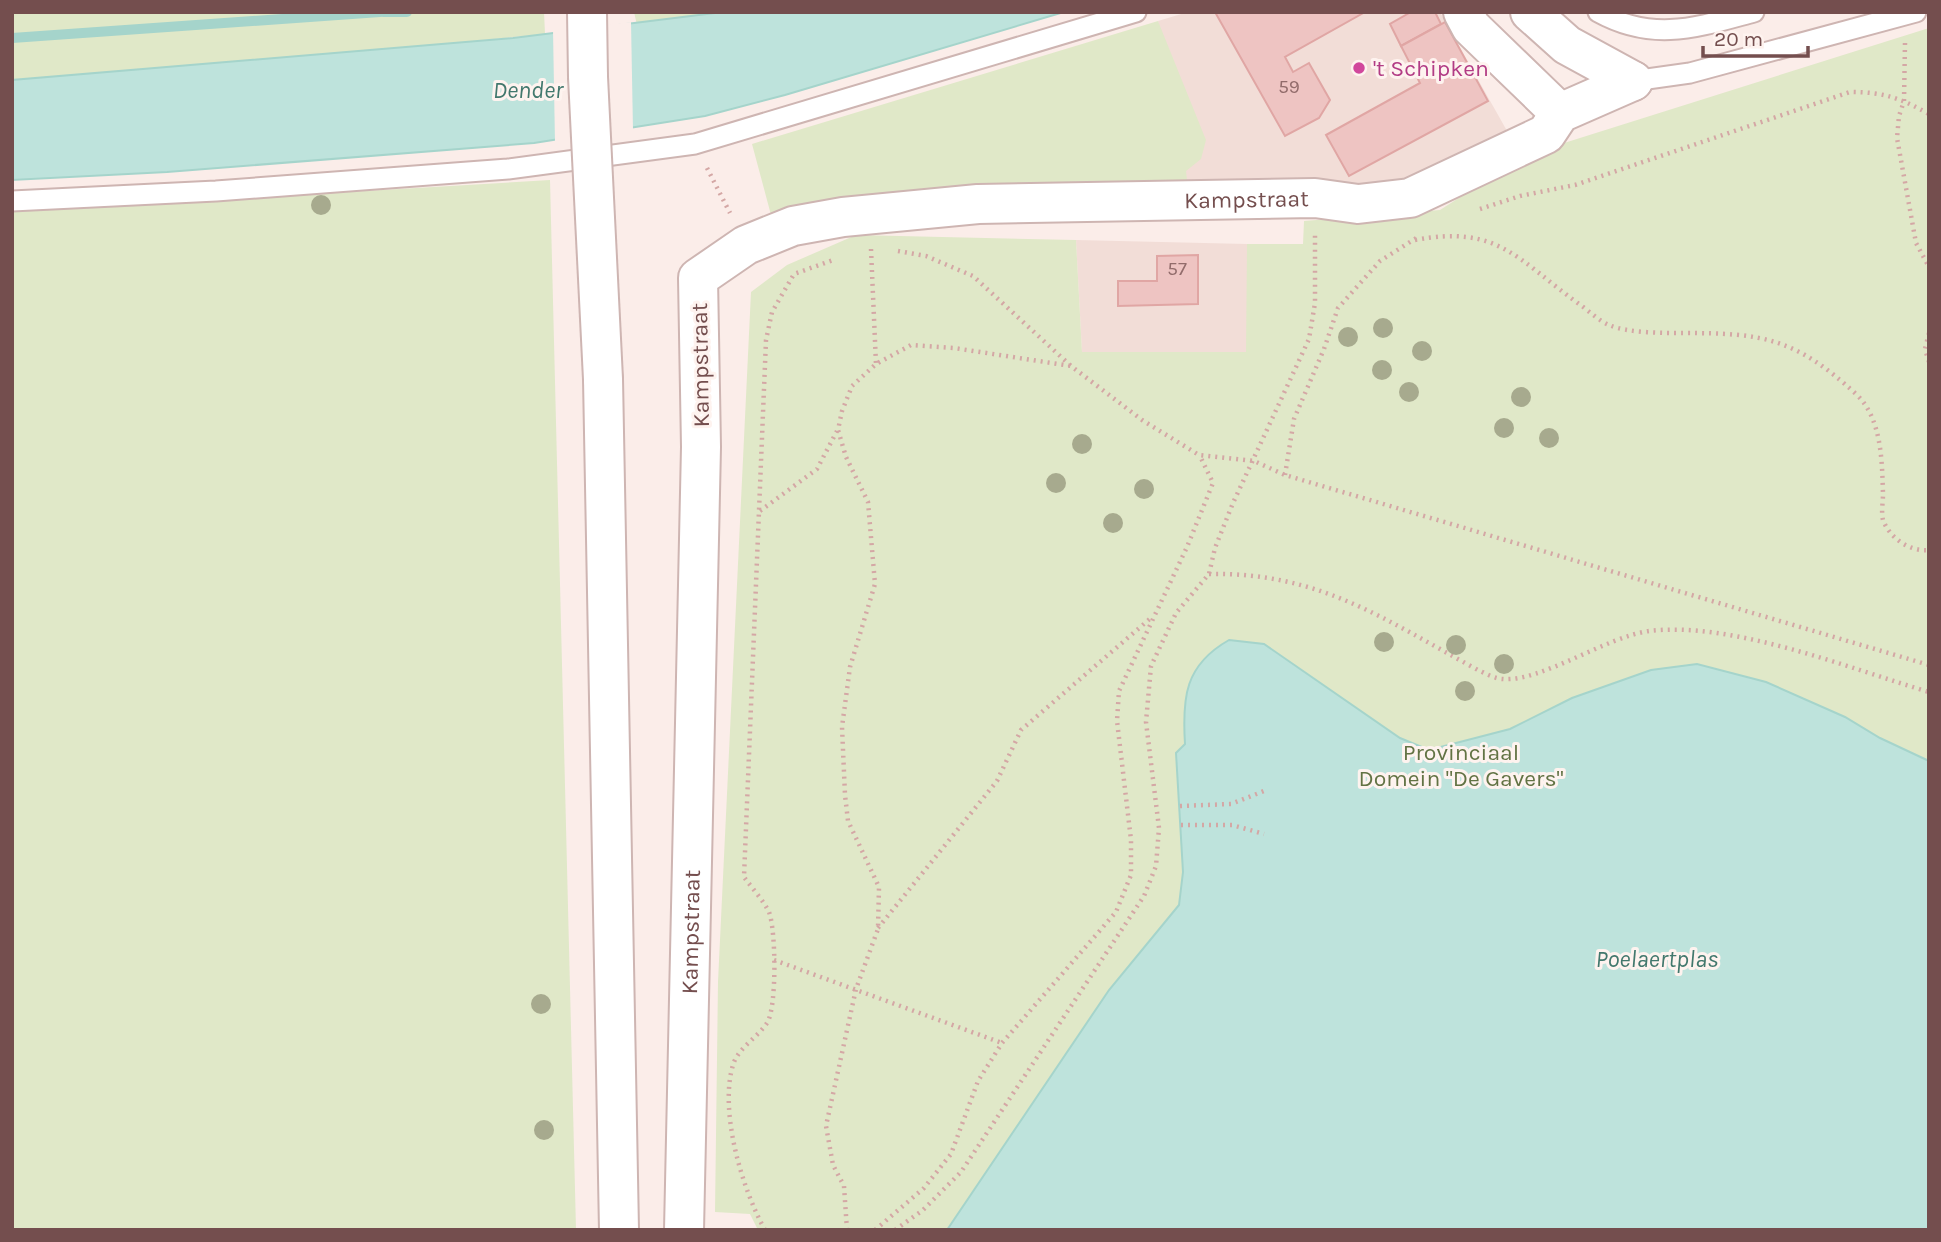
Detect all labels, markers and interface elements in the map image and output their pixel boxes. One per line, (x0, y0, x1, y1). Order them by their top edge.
scale bar (1703, 14, 1808, 58)
text: 20 m (1714, 27, 1763, 51)
place label: 't Schipken (1373, 55, 1489, 82)
marker: 't Schipken (1351, 60, 1367, 76)
water label: Dender (493, 76, 564, 104)
house number: 59 (1278, 76, 1300, 98)
street label: Kampstraat (1184, 185, 1309, 214)
house number: 57 (1167, 258, 1187, 280)
street label: Kampstraat (686, 302, 715, 428)
park label: Provinciaal Domein "De Gavers" (1359, 739, 1563, 792)
street label: Kampstraat (676, 869, 706, 995)
water label: Poelaertplas (1596, 945, 1718, 973)

